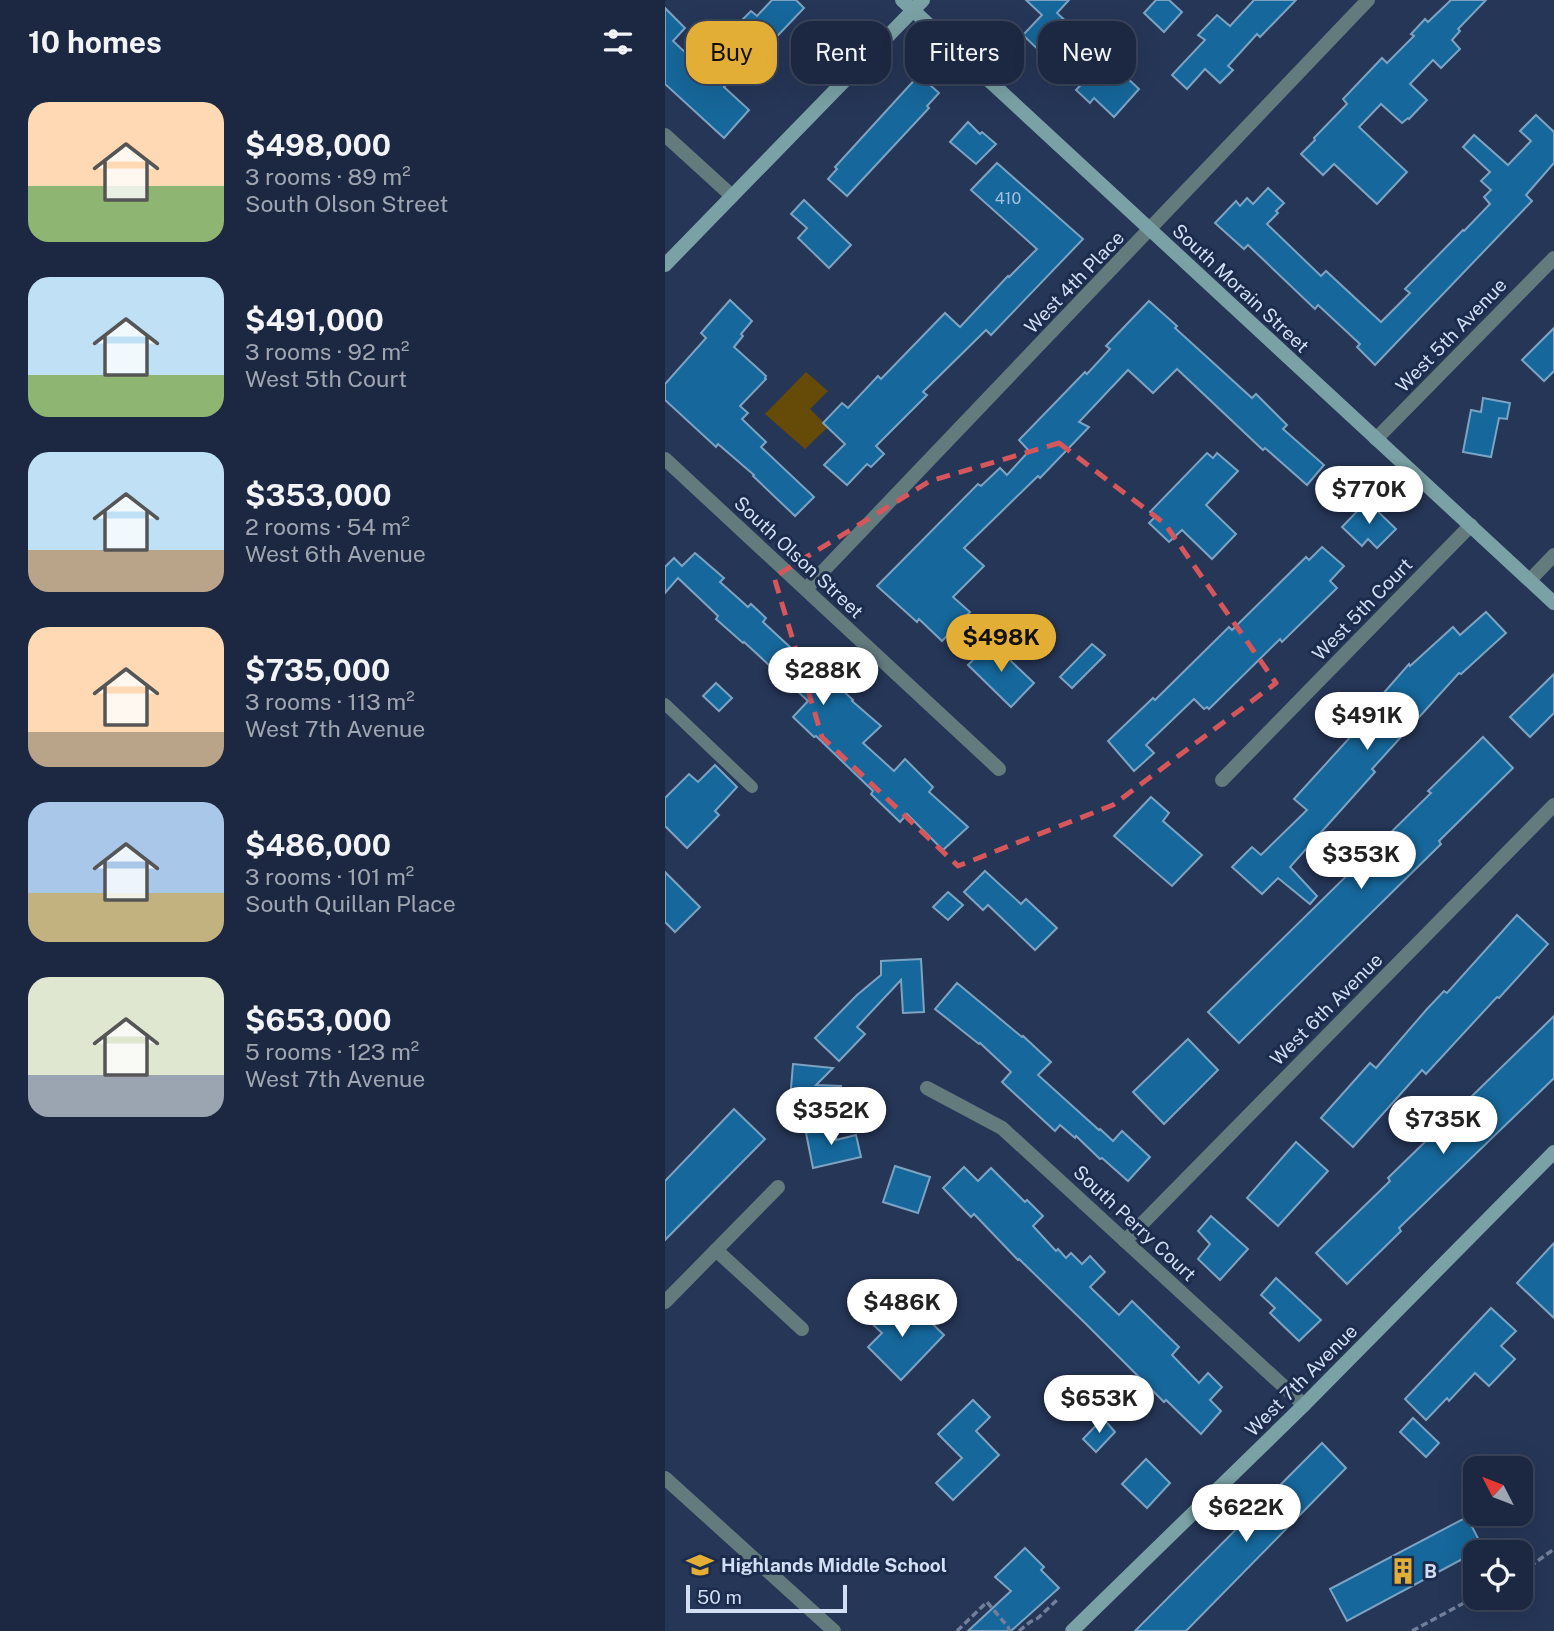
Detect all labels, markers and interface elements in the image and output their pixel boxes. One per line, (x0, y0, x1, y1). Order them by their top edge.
chip: Buy (686, 21, 777, 84)
chip: Rent (791, 21, 891, 84)
chip: Filters (905, 21, 1024, 84)
chip: New (1038, 21, 1136, 84)
icon: filters (599, 23, 637, 61)
text: 10 homes (28, 24, 162, 60)
text: $498,000 (245, 127, 391, 163)
icon: home (84, 130, 168, 214)
text: 3 rooms · 89 m² (245, 163, 411, 190)
house number: 410 (995, 189, 1021, 208)
text: South Olson Street (245, 190, 449, 217)
street label: South Morain Street (1168, 219, 1314, 357)
street label: West 4th Place (1020, 226, 1128, 338)
street label: West 5th Avenue (1391, 273, 1511, 397)
text: $491,000 (245, 302, 384, 338)
icon: home (84, 305, 168, 389)
text: 3 rooms · 92 m² (245, 338, 410, 365)
text: West 5th Court (245, 365, 407, 392)
pin: $770K (1320, 466, 1418, 526)
text: $770K (1331, 475, 1407, 502)
text: $353,000 (245, 477, 392, 513)
icon: home (84, 480, 168, 564)
street label: South Olson Street (730, 492, 868, 622)
text: 2 rooms · 54 m² (245, 513, 410, 540)
text: West 6th Avenue (245, 540, 426, 567)
street label: West 5th Court (1308, 553, 1416, 665)
pin: $498K (952, 614, 1050, 674)
text: $498K (962, 623, 1040, 650)
pin: $288K (774, 648, 872, 707)
text: $735,000 (245, 652, 390, 688)
icon: home (84, 655, 168, 739)
text: $288K (784, 656, 862, 683)
text: 3 rooms · 113 m² (245, 688, 415, 715)
pin: $491K (1318, 692, 1416, 752)
text: $491K (1331, 701, 1403, 728)
text: West 7th Avenue (245, 715, 425, 742)
text: $486,000 (245, 827, 391, 863)
icon: home (84, 830, 168, 914)
pin: $353K (1312, 832, 1410, 891)
text: $353K (1322, 840, 1400, 867)
text: 3 rooms · 101 m² (245, 863, 414, 890)
text: South Quillan Place (245, 890, 456, 917)
street label: West 6th Avenue (1265, 948, 1387, 1070)
text: $653,000 (245, 1002, 392, 1038)
icon: home (84, 1005, 168, 1089)
text: 5 rooms · 123 m² (245, 1038, 419, 1065)
text: West 7th Avenue (245, 1065, 425, 1092)
pin: $352K (782, 1088, 880, 1147)
text: $352K (792, 1096, 870, 1123)
pin: $735K (1394, 1096, 1492, 1156)
text: $735K (1404, 1105, 1482, 1132)
street label: South Perry Court (1069, 1161, 1201, 1285)
pin: $486K (853, 1280, 951, 1339)
text: $486K (863, 1288, 941, 1315)
street label: West 7th Avenue (1241, 1320, 1361, 1440)
pin: $653K (1050, 1376, 1148, 1435)
text: $653K (1060, 1384, 1138, 1411)
north arrow (1463, 1456, 1533, 1526)
map controls (1463, 1456, 1533, 1610)
pin: $622K (1197, 1484, 1295, 1544)
text: $622K (1208, 1493, 1284, 1520)
button: locate (1463, 1540, 1533, 1610)
school or university icon: Highlands Middle School (685, 1550, 715, 1580)
place label: Highlands Middle School (721, 1554, 947, 1576)
building icon: B (1388, 1556, 1418, 1586)
place label: B (1424, 1560, 1437, 1582)
scale bar (686, 1582, 847, 1614)
text: 50 m (697, 1586, 742, 1608)

